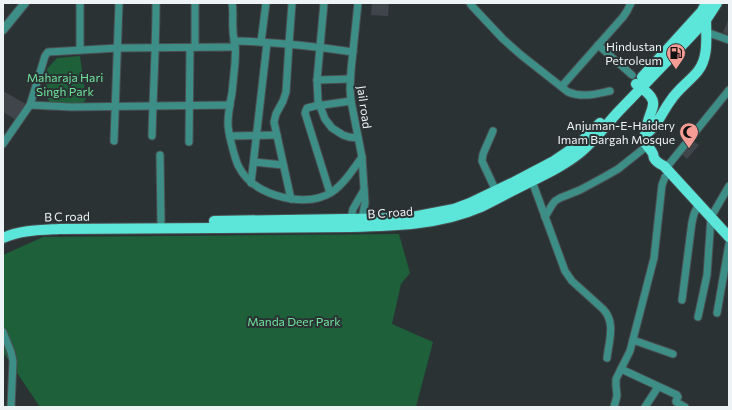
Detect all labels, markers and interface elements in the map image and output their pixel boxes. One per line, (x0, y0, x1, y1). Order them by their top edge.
place label: Hindustan Petroleum (605, 39, 662, 67)
fuel station icon: Hindustan Petroleum (665, 42, 687, 70)
park label: Maharaja Hari Singh Park (27, 70, 103, 98)
street label: Jail road (354, 85, 375, 130)
place label: Anjuman-E-Haidery Imam Bargah Mosque (557, 118, 675, 146)
mosque icon: Anjuman-E-Haidery Imam Bargah Mosque (678, 121, 700, 149)
street label: B C road (367, 203, 413, 221)
street label: B C road (44, 209, 90, 223)
park label: Manda Deer Park (247, 314, 341, 328)

